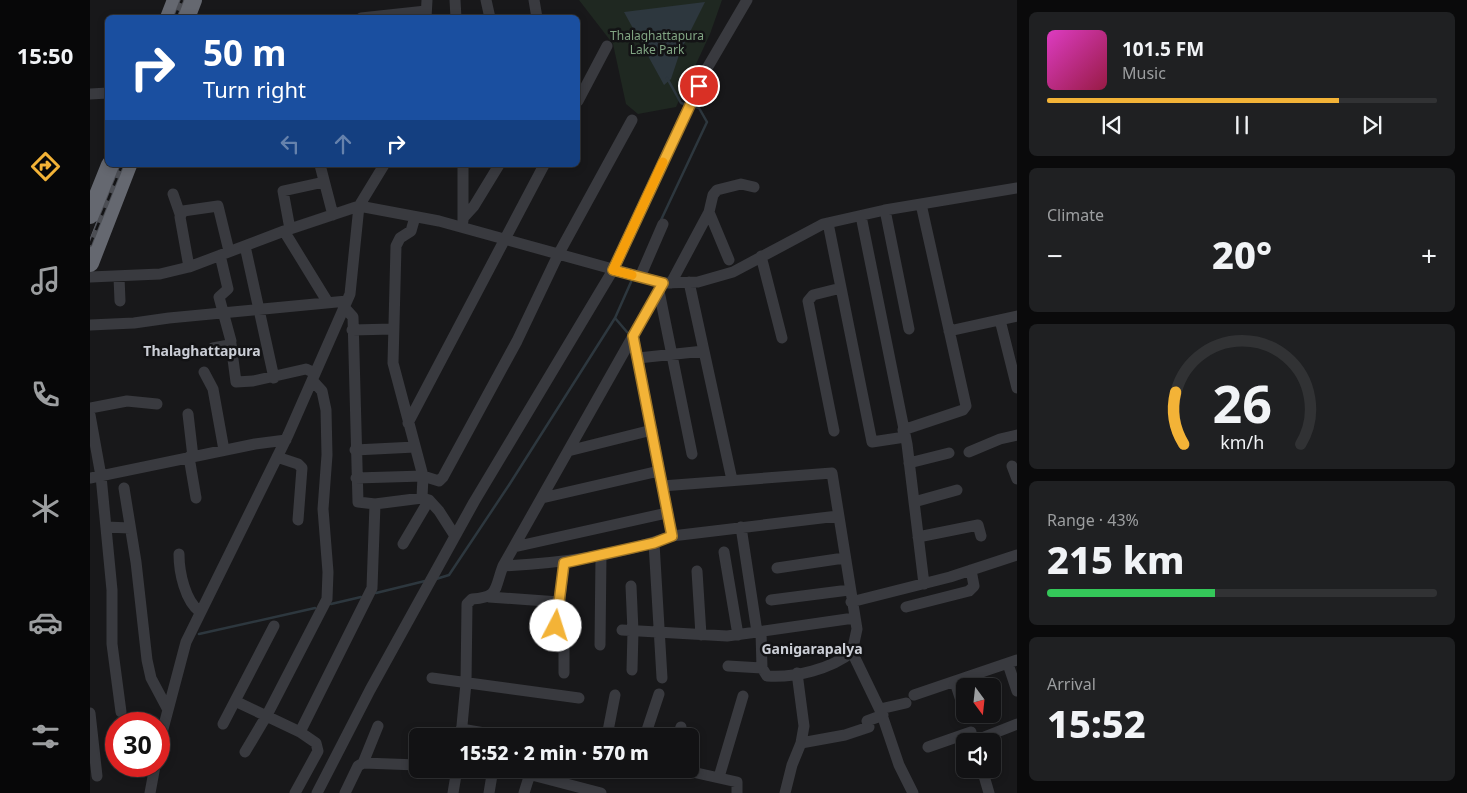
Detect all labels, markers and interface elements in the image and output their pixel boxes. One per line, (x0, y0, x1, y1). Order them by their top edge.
park label: Thalaghattapura Lake Park (610, 27, 704, 58)
text: 50 m (203, 29, 286, 76)
icon: right (120, 35, 185, 100)
text: 101.5 FM (1122, 36, 1204, 62)
text: 15:50 (17, 40, 73, 70)
text: Music (1122, 62, 1166, 84)
pin (678, 65, 720, 107)
icon: arrive (685, 72, 713, 100)
text: Turn right (203, 74, 306, 104)
icon: previous (1098, 111, 1126, 139)
icon: pause (1228, 111, 1256, 139)
icon: next (1358, 111, 1386, 139)
icon: left (276, 130, 304, 158)
icon: ahead (329, 130, 357, 158)
icon: right (382, 130, 410, 158)
icon: directions (28, 149, 63, 184)
text: Climate (1047, 204, 1104, 226)
text: 20° (1212, 228, 1272, 280)
text: − (1047, 236, 1063, 274)
text: + (1421, 236, 1437, 274)
icon: music (28, 263, 63, 298)
district label: Thalaghattapura (143, 341, 261, 360)
text: 26 (1212, 367, 1272, 438)
icon: phone (28, 377, 63, 412)
text: km/h (1220, 430, 1264, 454)
icon: climate (28, 491, 63, 526)
text: Range · 43% (1047, 509, 1139, 531)
text: 215 km (1047, 533, 1185, 585)
position arrow (529, 599, 581, 651)
icon: car (28, 605, 63, 640)
district label: Ganigarapalya (761, 639, 863, 658)
text: Arrival (1047, 673, 1096, 695)
north arrow (956, 678, 1001, 722)
map controls (956, 678, 1001, 778)
text: 15:52 (1047, 697, 1146, 749)
speed limit sign: 30 (105, 712, 170, 777)
icon: filters (28, 719, 63, 754)
button: sound (956, 733, 1001, 778)
text: 15:52 · 2 min · 570 m (459, 740, 649, 766)

